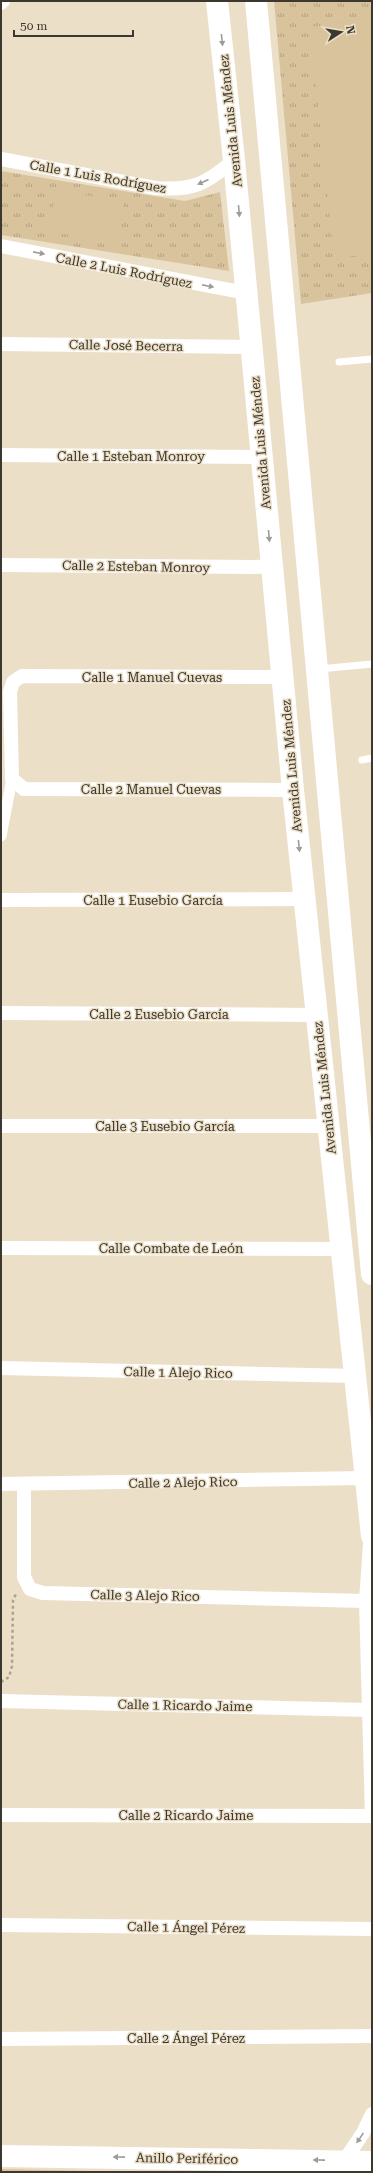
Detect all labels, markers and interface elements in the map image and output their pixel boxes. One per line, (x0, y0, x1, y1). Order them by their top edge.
scale bar (14, 12, 133, 38)
north arrow (321, 12, 361, 52)
text: 50 m (20, 19, 47, 33)
text: N (343, 25, 358, 36)
one-way arrow (218, 34, 225, 46)
street label: Avenida Luis Méndez (216, 54, 245, 188)
street label: Calle 1 Luis Rodríguez (28, 157, 167, 196)
one-way arrow (197, 179, 209, 186)
one-way arrow (236, 205, 242, 217)
street label: Calle 2 Luis Rodríguez (54, 250, 193, 291)
one-way arrow (33, 251, 45, 257)
one-way arrow (202, 283, 214, 289)
street label: Calle José Becerra (69, 337, 183, 354)
street label: Avenida Luis Méndez (247, 376, 274, 510)
street label: Calle 1 Esteban Monroy (57, 449, 205, 464)
one-way arrow (265, 529, 272, 542)
street label: Calle 2 Esteban Monroy (62, 558, 210, 575)
street label: Calle 1 Manuel Cuevas (82, 670, 222, 685)
street label: Avenida Luis Méndez (278, 699, 305, 833)
street label: Calle 2 Manuel Cuevas (81, 782, 221, 797)
one-way arrow (296, 840, 302, 852)
street label: Calle 1 Eusebio García (83, 893, 223, 908)
street label: Calle 2 Eusebio García (89, 1007, 229, 1022)
street label: Avenida Luis Méndez (310, 1021, 339, 1155)
street label: Calle 3 Eusebio García (95, 1119, 235, 1134)
street label: Calle Combate de León (99, 1241, 244, 1256)
street label: Calle 1 Alejo Rico (123, 1364, 233, 1381)
street label: Calle 2 Alejo Rico (128, 1474, 238, 1491)
street label: Calle 3 Alejo Rico (90, 1587, 200, 1604)
street label: Calle 1 Ricardo Jaime (117, 1697, 253, 1714)
street label: Calle 2 Ricardo Jaime (119, 1808, 253, 1823)
street label: Calle 1 Ángel Pérez (127, 1918, 245, 1936)
street label: Calle 2 Ángel Pérez (127, 2030, 245, 2046)
one-way arrow (356, 2133, 363, 2144)
street label: Anillo Periférico (136, 2150, 238, 2167)
one-way arrow (112, 2154, 125, 2160)
one-way arrow (312, 2157, 325, 2163)

